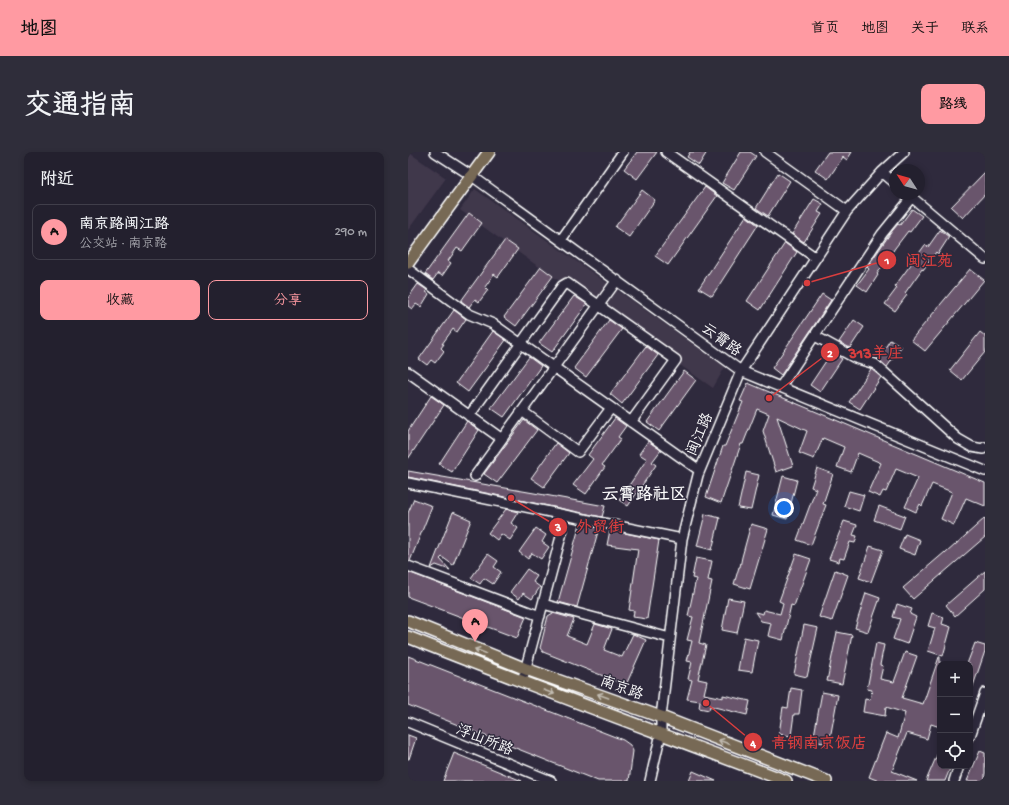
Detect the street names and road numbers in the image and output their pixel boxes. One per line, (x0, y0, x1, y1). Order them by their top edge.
street label: 云霄路 (697, 320, 744, 361)
street label: 闽江路 (684, 411, 718, 459)
street label: 南京路 (597, 672, 646, 705)
street label: 浮山所路 (453, 721, 515, 760)

